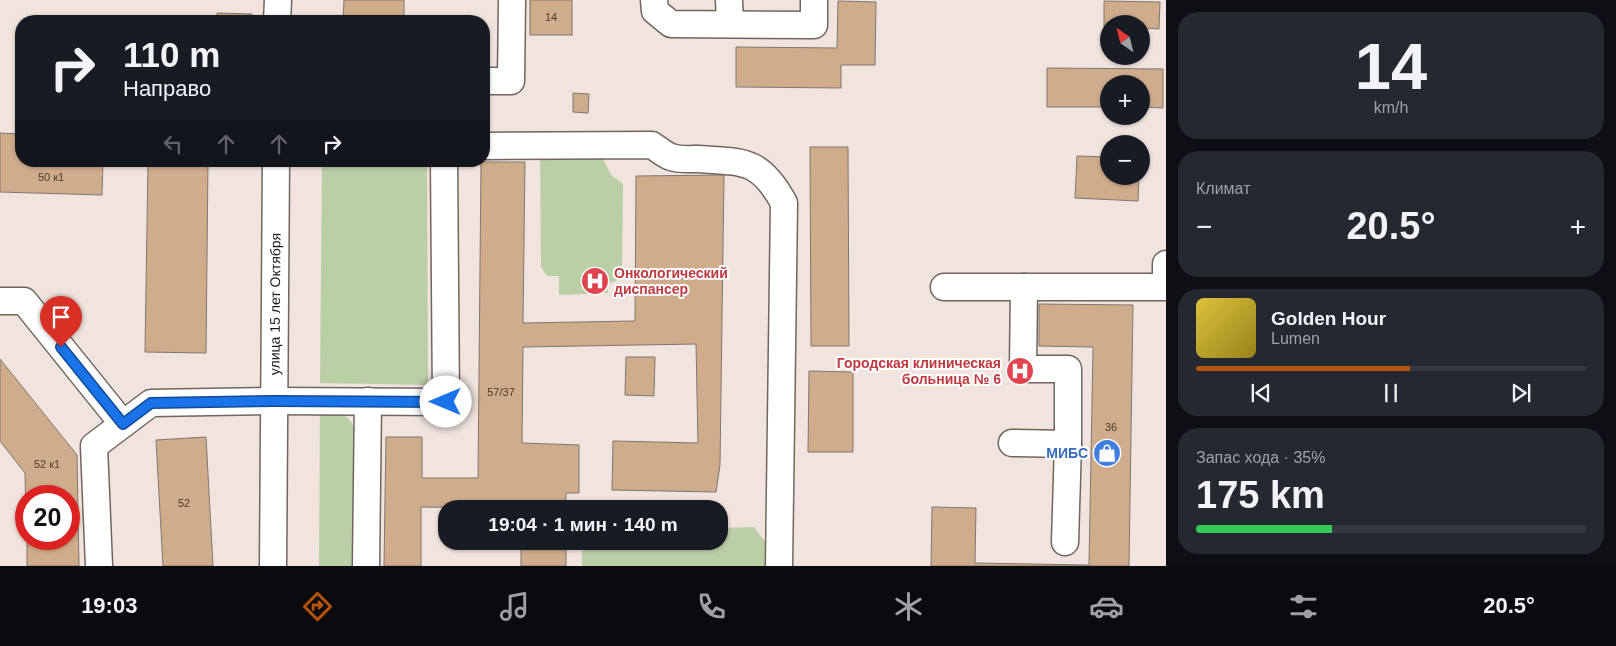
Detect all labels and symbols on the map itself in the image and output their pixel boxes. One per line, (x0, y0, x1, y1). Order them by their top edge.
house number: 14 (545, 11, 557, 23)
north arrow (1100, 15, 1150, 65)
house number: 50 к1 (38, 171, 64, 183)
street label: улица 15 лет Октября (266, 233, 283, 375)
place label: Онкологический диспансер (614, 265, 728, 297)
hospital icon: Онкологический диспансер (580, 266, 610, 296)
pin (40, 296, 82, 347)
place label: Городская клиническая больница № 6 (837, 355, 1001, 387)
hospital icon: Городская клиническая больница № 6 (1005, 356, 1035, 386)
position arrow (419, 375, 471, 427)
house number: 57/37 (487, 386, 515, 398)
house number: 36 (1105, 421, 1117, 433)
shop icon: МИБС (1092, 438, 1122, 468)
place label: МИБС (1046, 445, 1088, 461)
house number: 52 к1 (34, 458, 60, 470)
speed limit sign: 20 (15, 485, 80, 550)
house number: 52 (178, 497, 190, 509)

